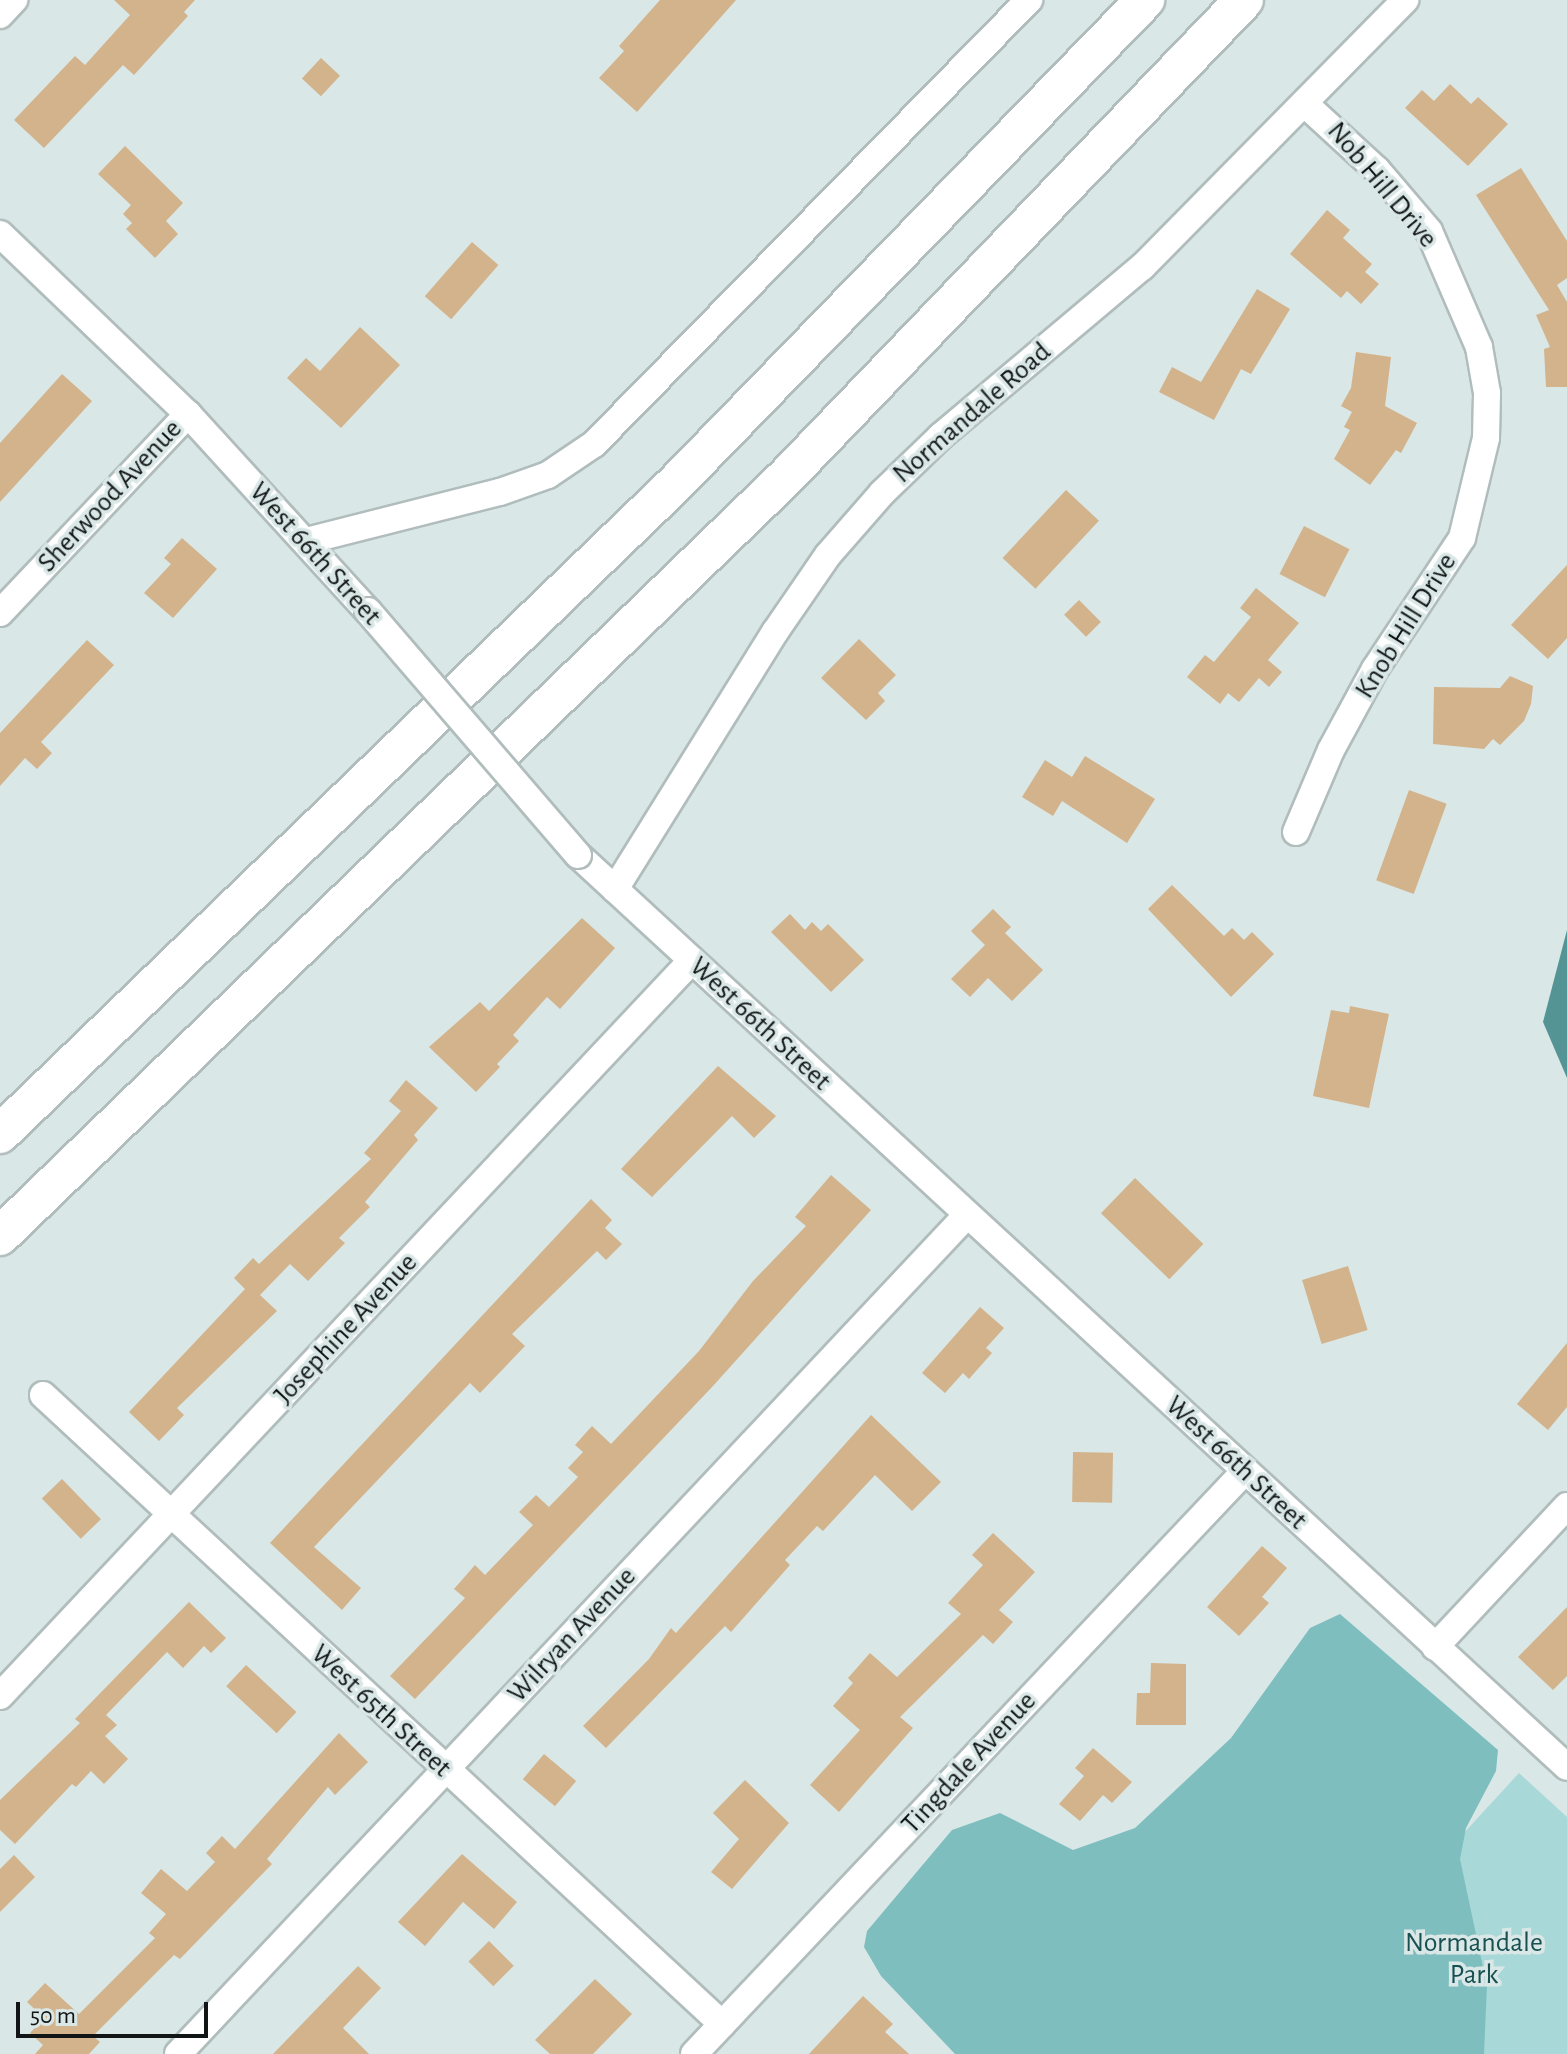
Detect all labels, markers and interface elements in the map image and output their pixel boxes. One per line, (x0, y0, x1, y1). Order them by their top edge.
street label: Nob Hill Drive (1320, 115, 1444, 255)
street label: Normandale Road (886, 335, 1058, 491)
street label: Sherwood Avenue (31, 413, 189, 579)
street label: West 66th Street (242, 476, 388, 632)
street label: Knob Hill Drive (1348, 547, 1464, 705)
street label: West 66th Street (682, 950, 838, 1098)
street label: Josephine Avenue (267, 1246, 425, 1412)
street label: West 66th Street (1158, 1389, 1314, 1537)
street label: Wilryan Avenue (501, 1560, 643, 1710)
street label: West 65th Street (304, 1638, 458, 1784)
street label: Tingdale Avenue (895, 1685, 1043, 1841)
park label: Normandale Park (1405, 1926, 1543, 1992)
scale bar (20, 1986, 212, 2036)
text: 50 m (30, 2004, 76, 2028)

